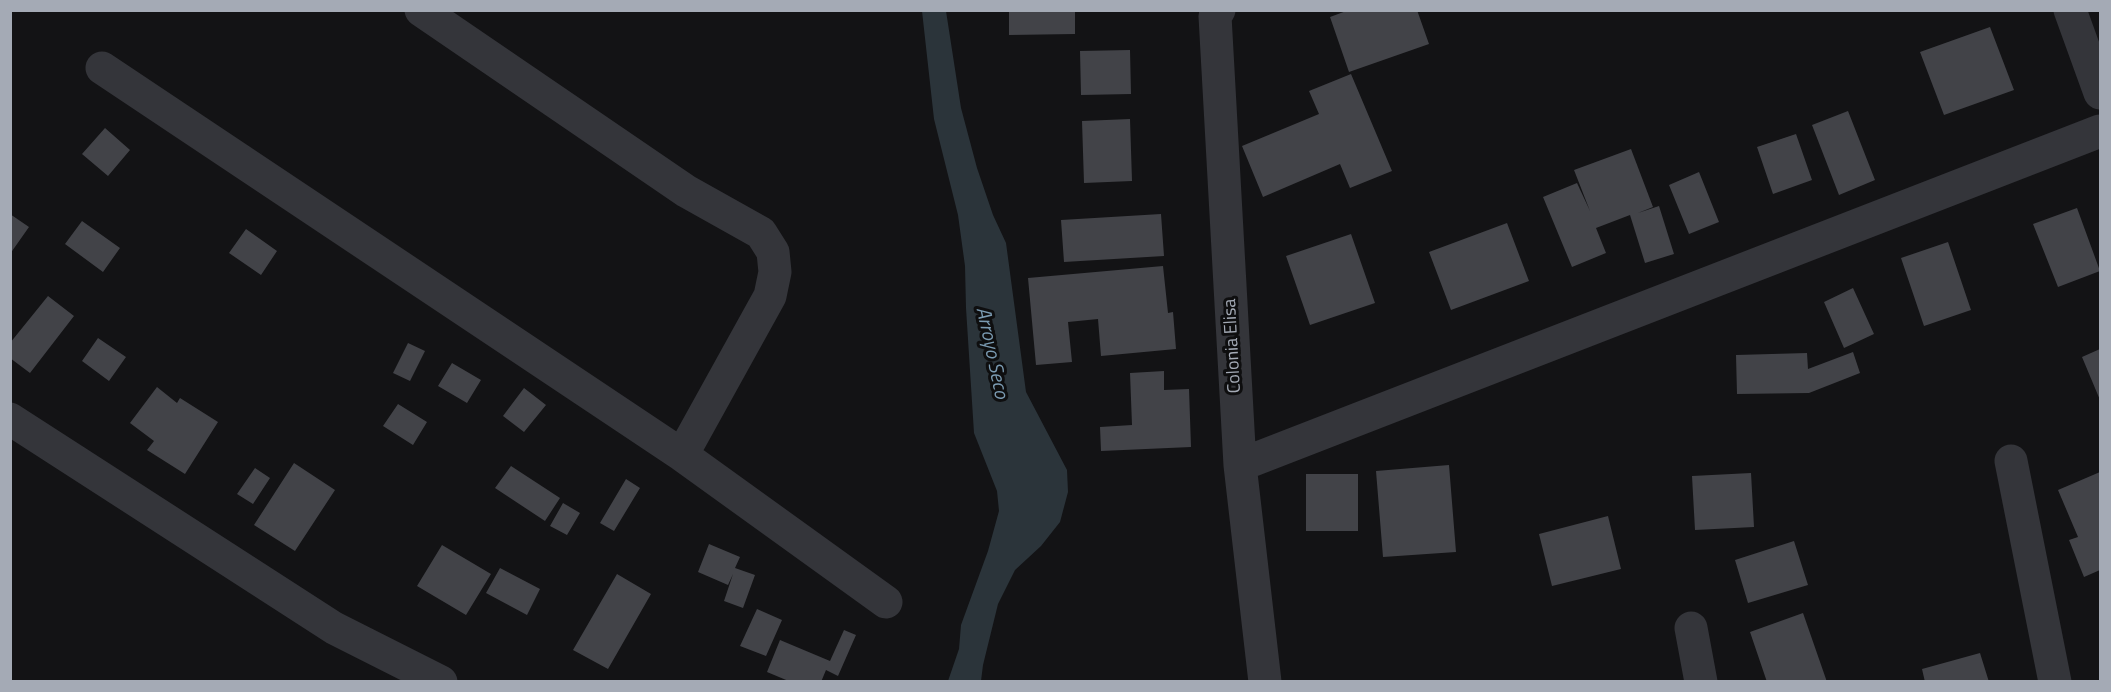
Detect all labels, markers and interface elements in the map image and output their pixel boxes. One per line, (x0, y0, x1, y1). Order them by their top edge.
street label: Colonia Elisa (1220, 298, 1246, 394)
water label: Arroyo Seco (970, 305, 1012, 401)

